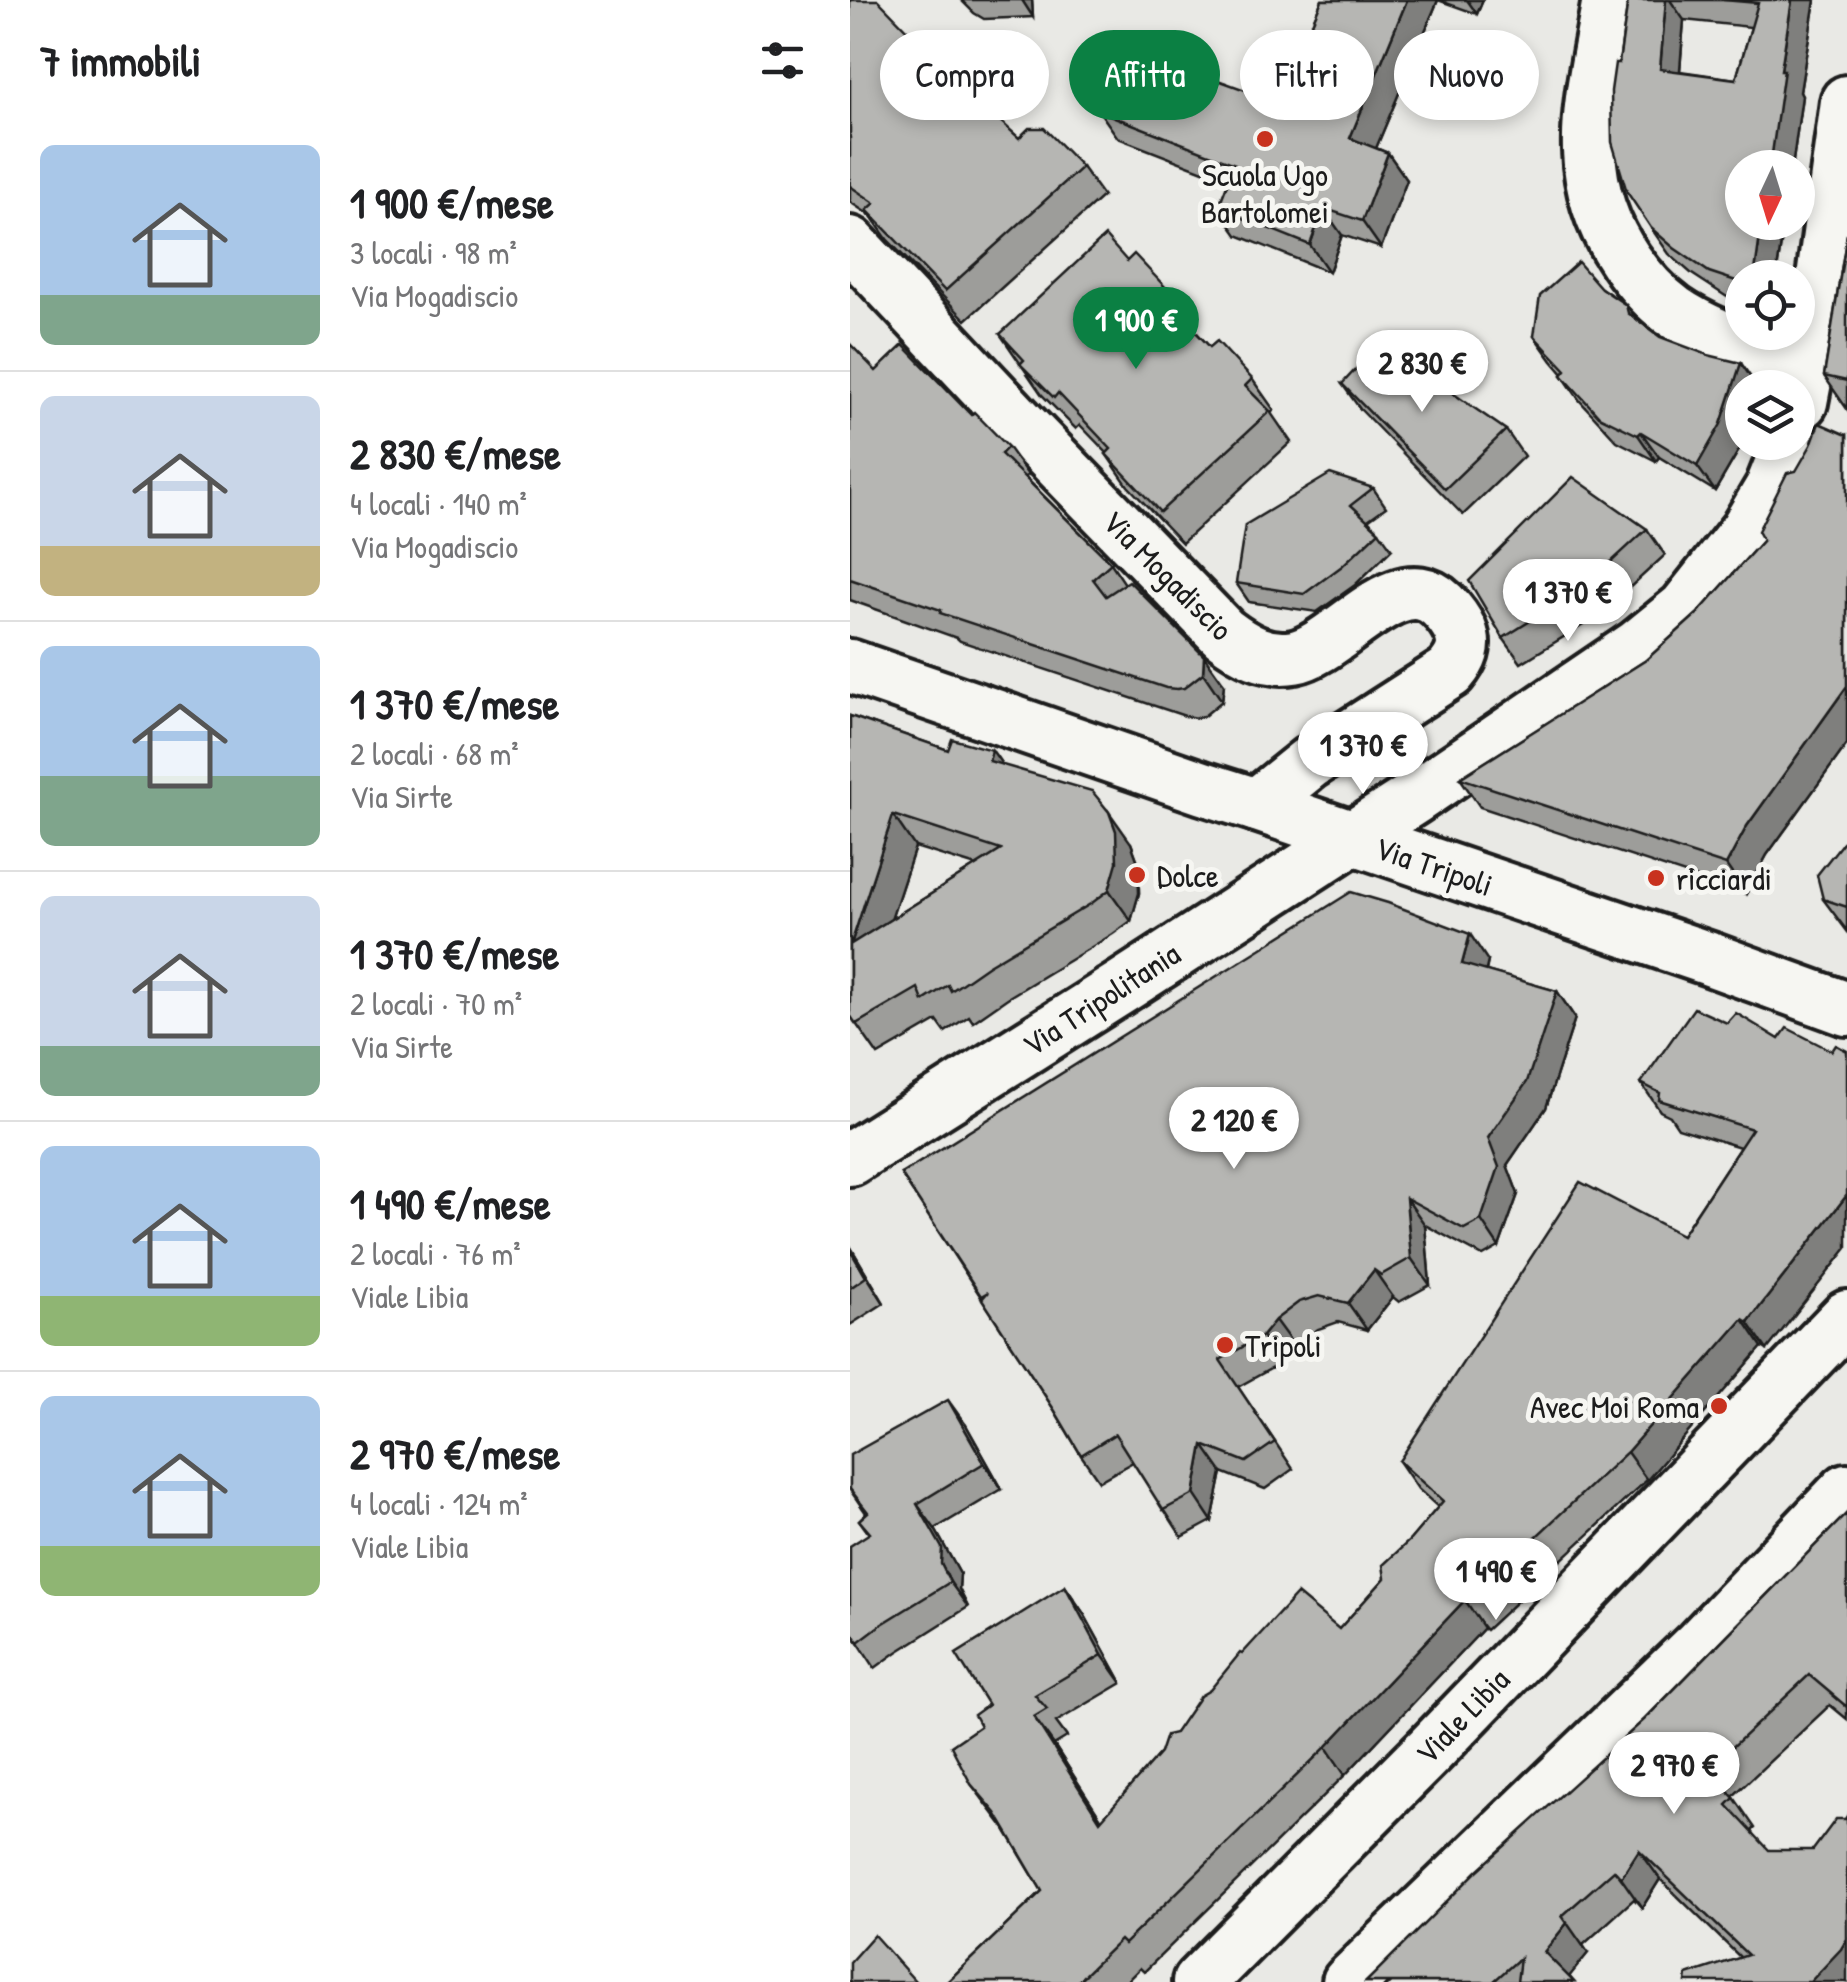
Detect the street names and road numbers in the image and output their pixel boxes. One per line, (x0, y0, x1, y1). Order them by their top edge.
street label: Via Mogadiscio (1093, 500, 1243, 650)
street label: Via Tripoli (1369, 826, 1499, 906)
street label: Via Tripolitania (1014, 932, 1188, 1066)
street label: Viale Libia (1405, 1659, 1519, 1773)

